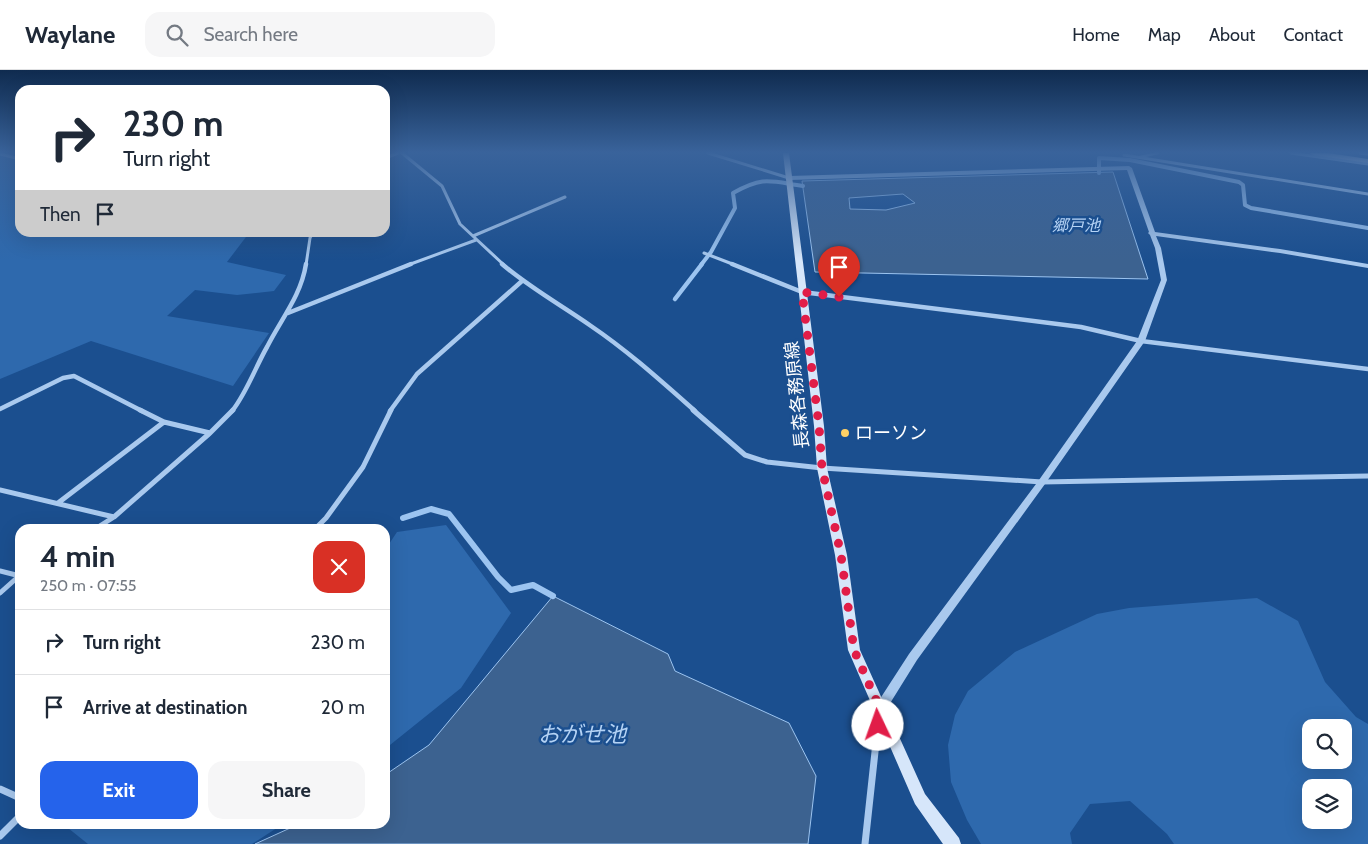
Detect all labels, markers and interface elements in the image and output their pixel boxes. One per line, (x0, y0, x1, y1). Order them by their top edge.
search box (145, 12, 495, 57)
text: Waylane (25, 20, 115, 49)
icon: search (163, 21, 191, 49)
text: Search here (203, 23, 298, 46)
text: Home (1072, 24, 1120, 46)
text: Map (1148, 24, 1181, 46)
text: About (1209, 24, 1255, 46)
text: Contact (1283, 24, 1343, 46)
text: 230 m (123, 102, 223, 145)
icon: right (40, 105, 105, 170)
text: Turn right (123, 145, 210, 172)
icon: arrive (91, 200, 119, 228)
text: Then (40, 203, 81, 226)
water label: 郷戸池 (1052, 216, 1102, 235)
pin (818, 246, 860, 297)
icon: arrive (825, 253, 853, 281)
street label: 長森各務原線 (780, 340, 814, 450)
place label: ローソン (855, 422, 927, 444)
marker: ローソン (839, 427, 851, 439)
text: 4 min (40, 538, 115, 575)
button: close (313, 541, 365, 593)
text: 250 m · 07:55 (40, 576, 137, 595)
icon: right (40, 628, 68, 656)
text: Turn right (83, 631, 161, 654)
text: 230 m (311, 631, 365, 654)
icon: arrive (40, 693, 68, 721)
text: Arrive at destination (83, 696, 247, 719)
text: 20 m (321, 696, 365, 719)
position arrow (851, 698, 903, 750)
map controls (1302, 719, 1352, 829)
button: search (1302, 719, 1352, 769)
water label: おがせ池 (538, 721, 628, 748)
button: Exit (40, 761, 198, 819)
button: Share (208, 761, 365, 819)
button: layers (1302, 779, 1352, 829)

